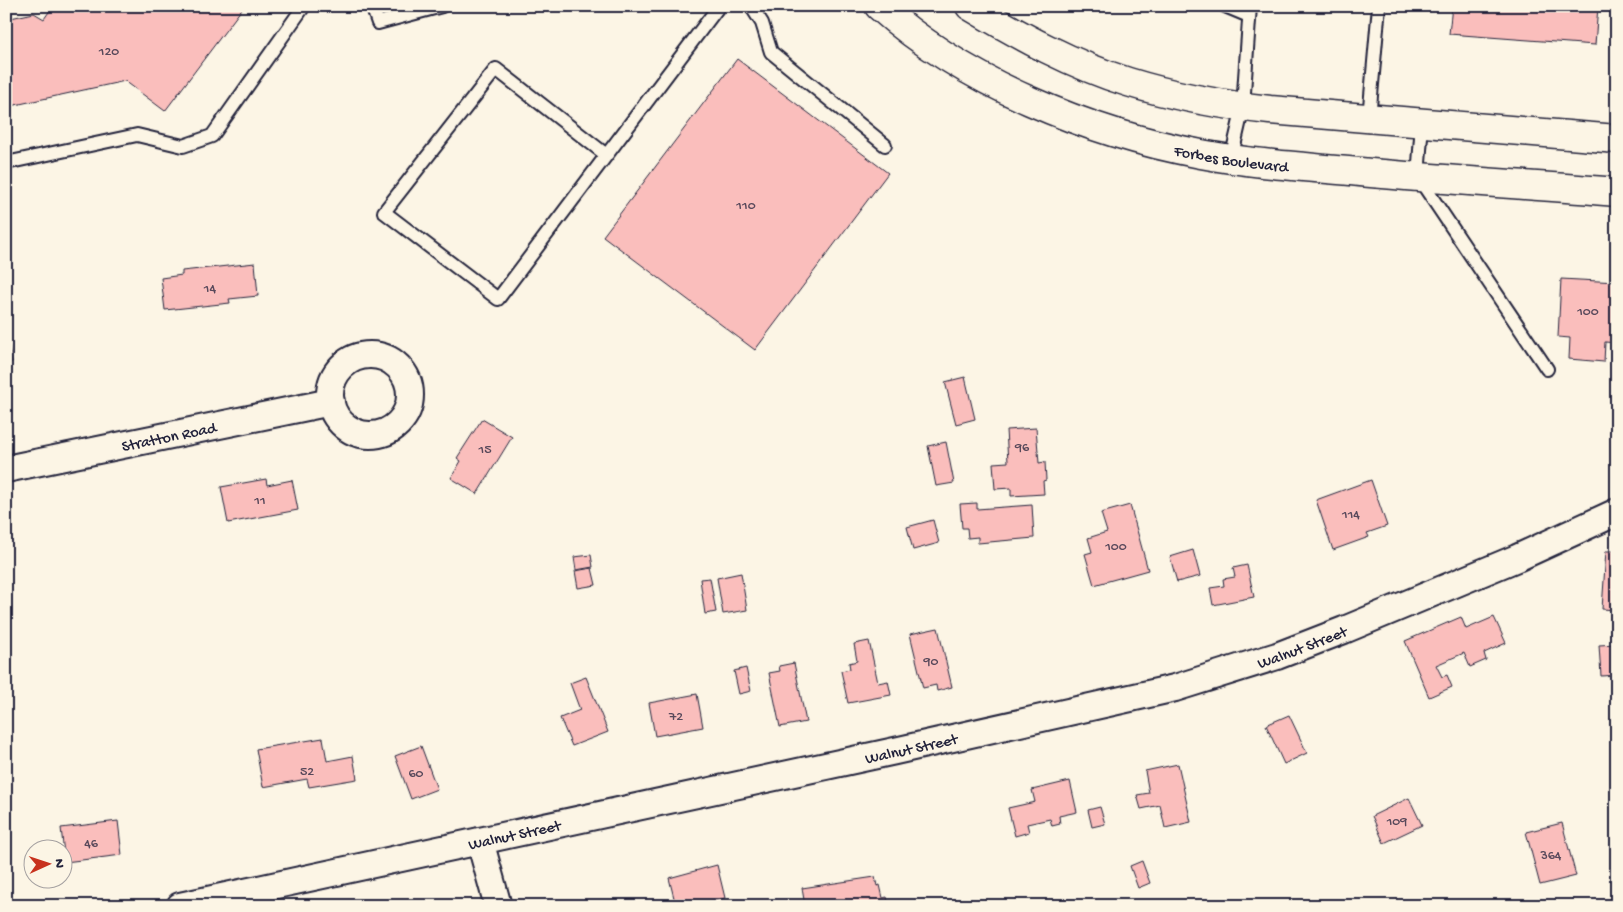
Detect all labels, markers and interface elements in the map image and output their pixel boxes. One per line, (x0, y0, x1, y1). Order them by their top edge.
house number: 120 (98, 44, 119, 61)
street label: Forbes Boulevard (1171, 142, 1291, 179)
house number: 110 (735, 198, 756, 215)
house number: 14 (203, 281, 217, 298)
house number: 100 (1576, 304, 1599, 321)
street label: Stratton Road (120, 420, 220, 458)
house number: 96 (1014, 440, 1030, 457)
house number: 15 (477, 442, 492, 459)
house number: 11 (253, 493, 266, 510)
house number: 114 (1341, 507, 1360, 524)
house number: 100 (1104, 539, 1127, 556)
street label: Walnut Street (1256, 623, 1352, 675)
house number: 90 (923, 654, 939, 671)
house number: 72 (668, 709, 683, 726)
street label: Walnut Street (864, 731, 961, 770)
house number: 52 (300, 764, 314, 781)
house number: 60 (408, 766, 424, 783)
house number: 109 (1386, 814, 1407, 831)
street label: Walnut Street (467, 817, 564, 856)
house number: 46 (84, 836, 99, 853)
north arrow (22, 840, 72, 890)
house number: 364 (1540, 848, 1562, 865)
text: N (50, 858, 67, 868)

